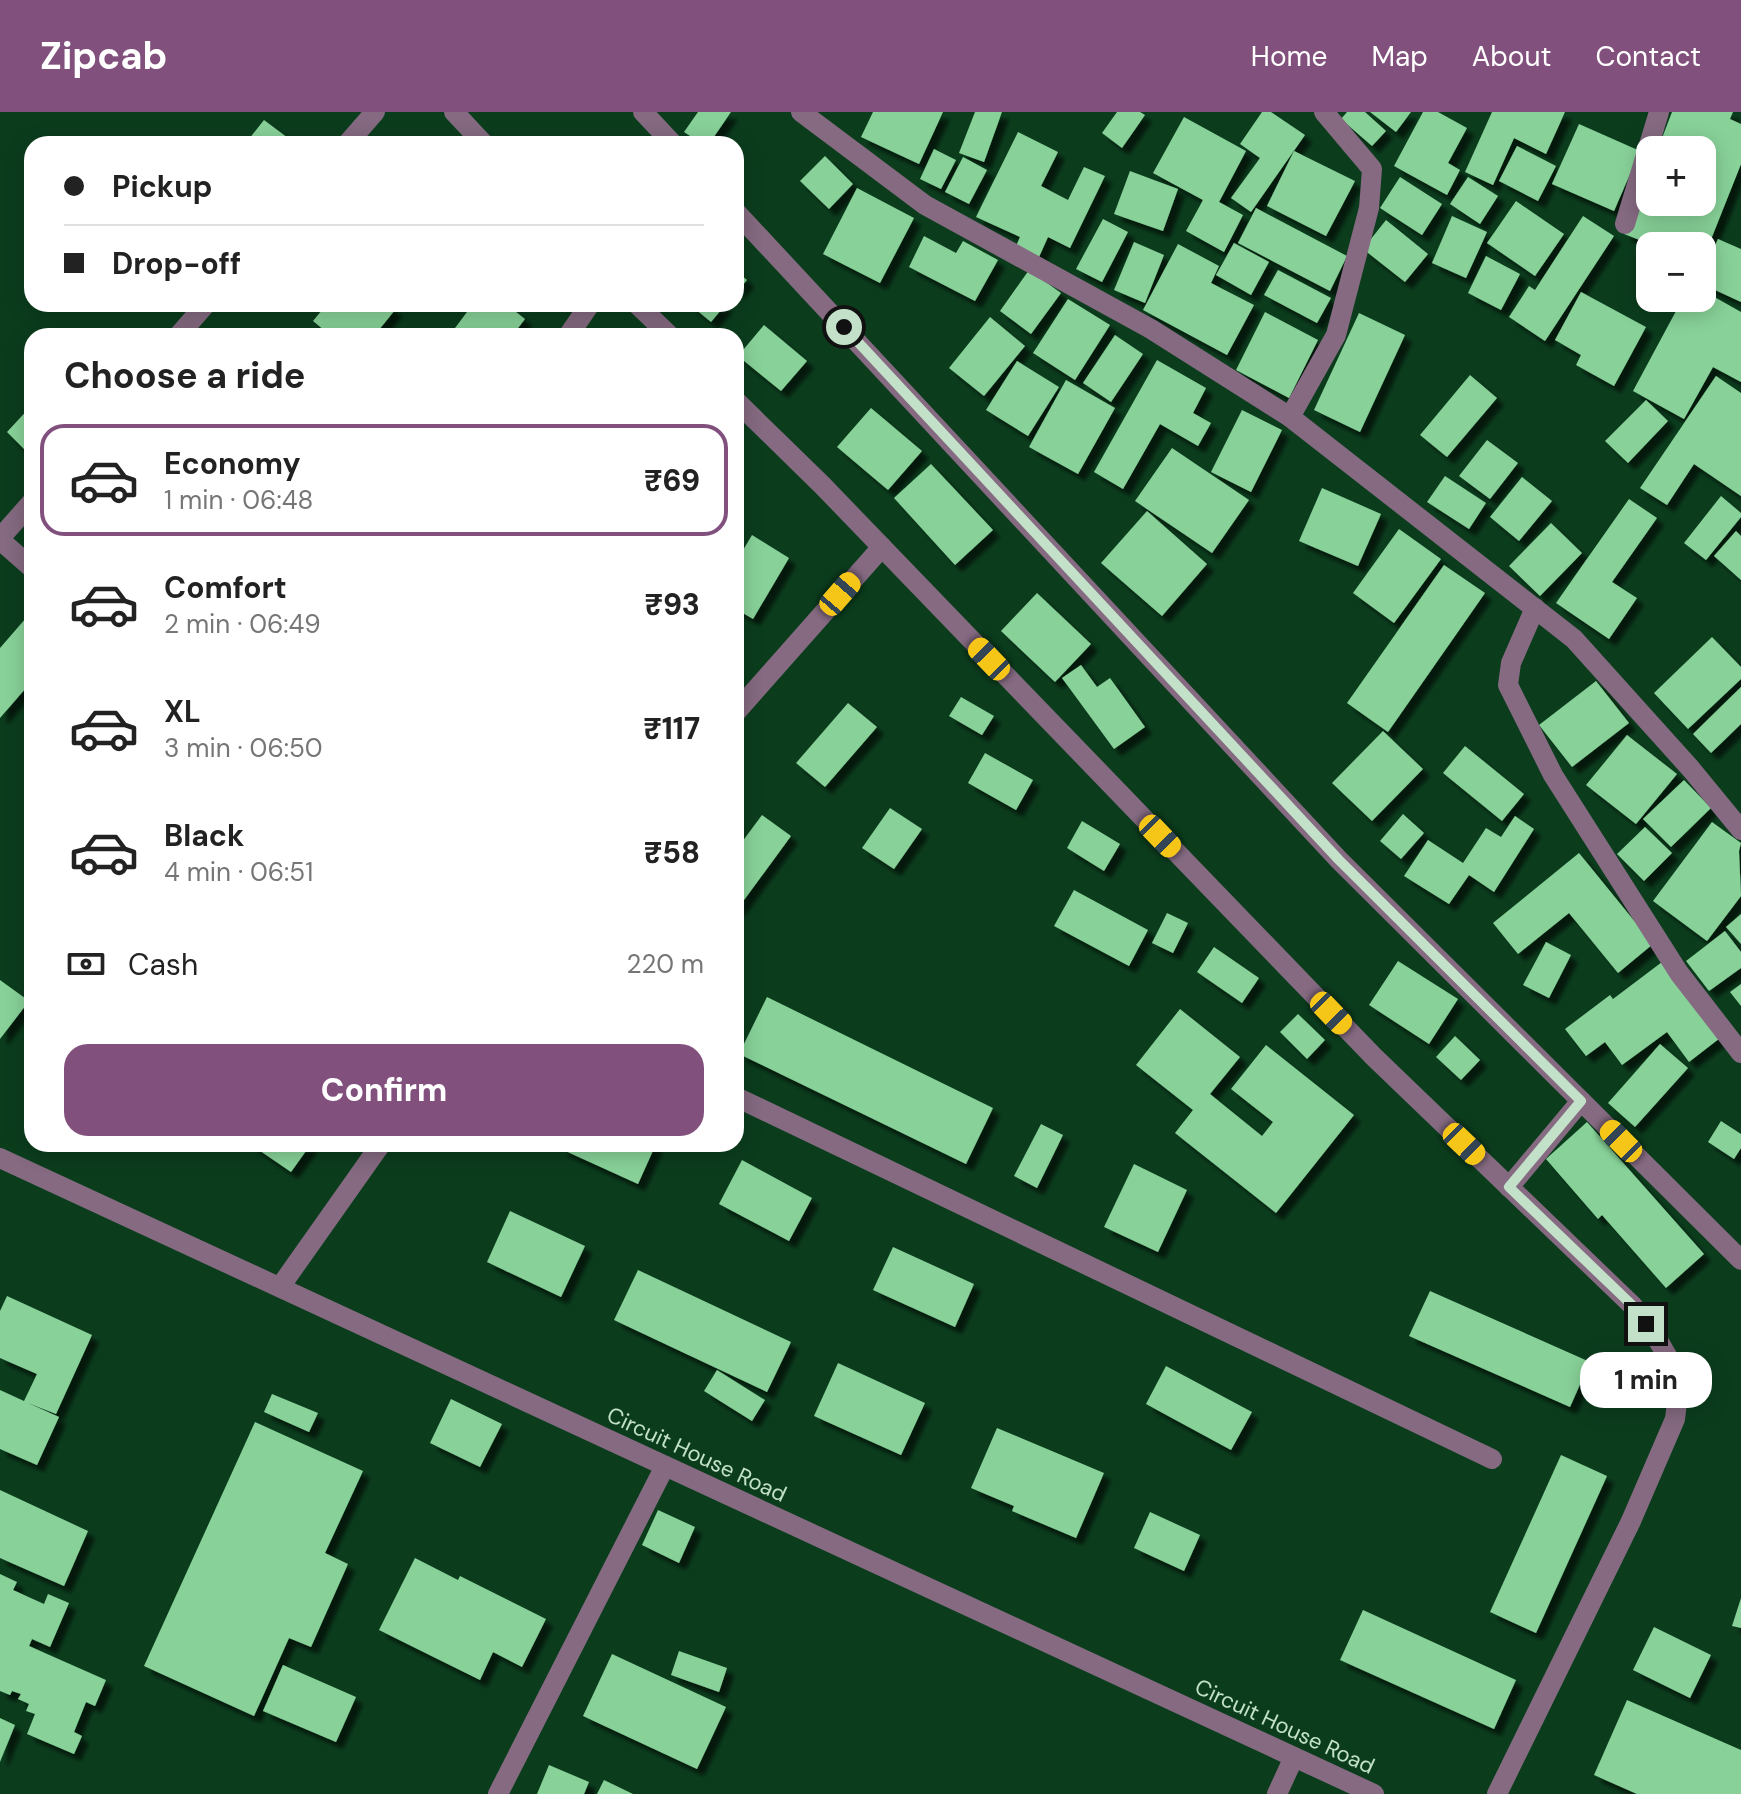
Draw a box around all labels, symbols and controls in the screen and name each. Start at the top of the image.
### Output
text: Zipcab [40,31,167,81]
text: Home [1251,38,1327,75]
text: Map [1371,38,1428,75]
text: About [1472,38,1551,75]
text: Contact [1595,38,1701,75]
map controls [1636,136,1716,312]
button: + [1636,136,1716,216]
text: Pickup [112,167,212,206]
button: − [1636,232,1716,312]
text: Drop-off [112,244,241,283]
route start [826,309,862,345]
text: Choose a ride [64,352,305,399]
icon: car [68,444,140,516]
text: Economy [164,444,301,483]
text: ₹69 [644,461,700,500]
text: 1 min · 06:48 [164,483,313,517]
icon: car [68,568,140,640]
text: Comfort [164,568,287,607]
car [815,568,865,620]
text: ₹93 [645,585,700,624]
text: 2 min · 06:49 [164,607,321,641]
car [964,633,1014,685]
icon: car [68,692,140,764]
text: XL [164,692,201,731]
text: ₹117 [643,709,700,748]
text: 3 min · 06:50 [164,731,323,765]
car [1135,810,1185,862]
icon: car [68,816,140,888]
text: Black [164,816,244,855]
text: ₹58 [644,833,700,872]
text: 4 min · 06:51 [164,855,313,889]
icon: cash [64,942,108,986]
text: Cash [128,945,198,984]
text: 220 m [626,947,704,981]
car [1306,987,1356,1039]
button: Confirm [64,1044,704,1136]
car [1596,1116,1646,1166]
car [1438,1119,1490,1169]
route end [1628,1306,1664,1342]
callout: 1 min [1580,1352,1712,1408]
text: 1 min [1614,1363,1678,1397]
street label: Circuit House Road [602,1400,791,1509]
street label: Circuit House Road [1190,1672,1379,1781]

